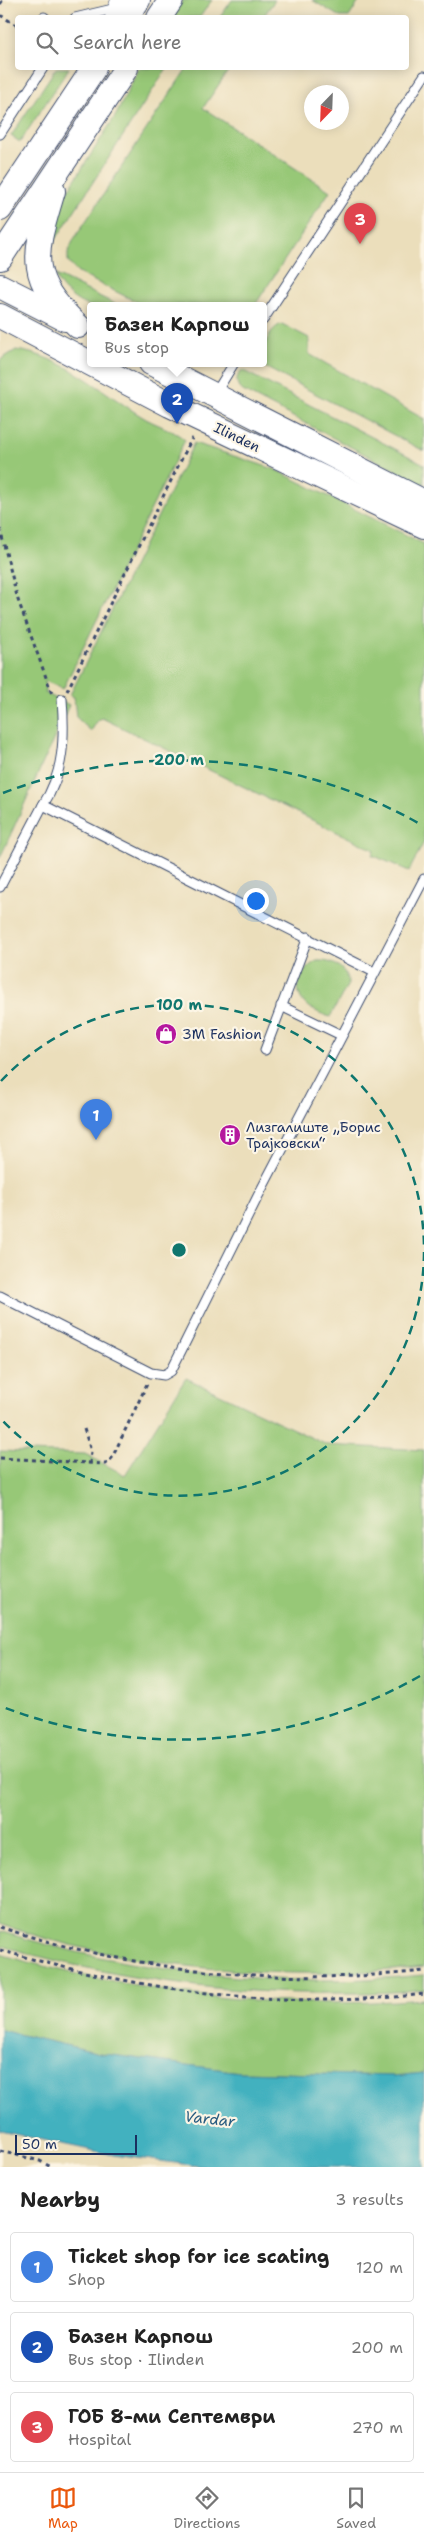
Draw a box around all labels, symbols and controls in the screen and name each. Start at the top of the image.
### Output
search box [15,15,409,70]
icon: search [33,29,61,57]
text: Search here [73,30,182,55]
north arrow [304,85,349,130]
pin: 3 [344,203,376,244]
popup [87,302,267,367]
text: Базен Карпош [104,312,250,337]
text: Bus stop [104,337,169,358]
pin: 2 [161,383,193,424]
street label: Ilinden [211,418,263,456]
text: 200 m [154,750,204,770]
your location [243,888,269,914]
text: 100 m [156,995,202,1015]
shop icon: 3M Fashion [154,1022,178,1046]
place label: 3M Fashion [182,1025,262,1043]
pin: 1 [80,1099,112,1140]
place label: Лизгалиште „Борис Трајковски“ [246,1118,381,1152]
building icon: Лизгалиште „Борис Трајковски“ [218,1123,242,1147]
centre of rings [170,1241,188,1259]
water label: Vardar [184,2106,237,2132]
scale bar [15,2132,138,2155]
text: 50 m [22,2135,57,2153]
text: Nearby [20,2186,100,2214]
text: 3 results [335,2189,404,2210]
text: Ticket shop for ice scating [68,2244,329,2269]
text: 1 [33,2257,41,2278]
text: 120 m [356,2257,403,2278]
text: Shop [68,2269,105,2290]
text: Базен Карпош [68,2324,213,2349]
text: 2 [31,2337,43,2358]
text: 200 m [351,2337,403,2358]
text: Bus stop · Ilinden [68,2349,204,2370]
text: ГОБ 8-ми Септември [68,2404,275,2429]
text: 3 [31,2417,43,2438]
text: 270 m [352,2417,403,2438]
text: Hospital [68,2429,131,2450]
tab: Map [48,2484,78,2532]
tab: Directions [174,2484,240,2532]
tab: Saved [336,2484,376,2532]

